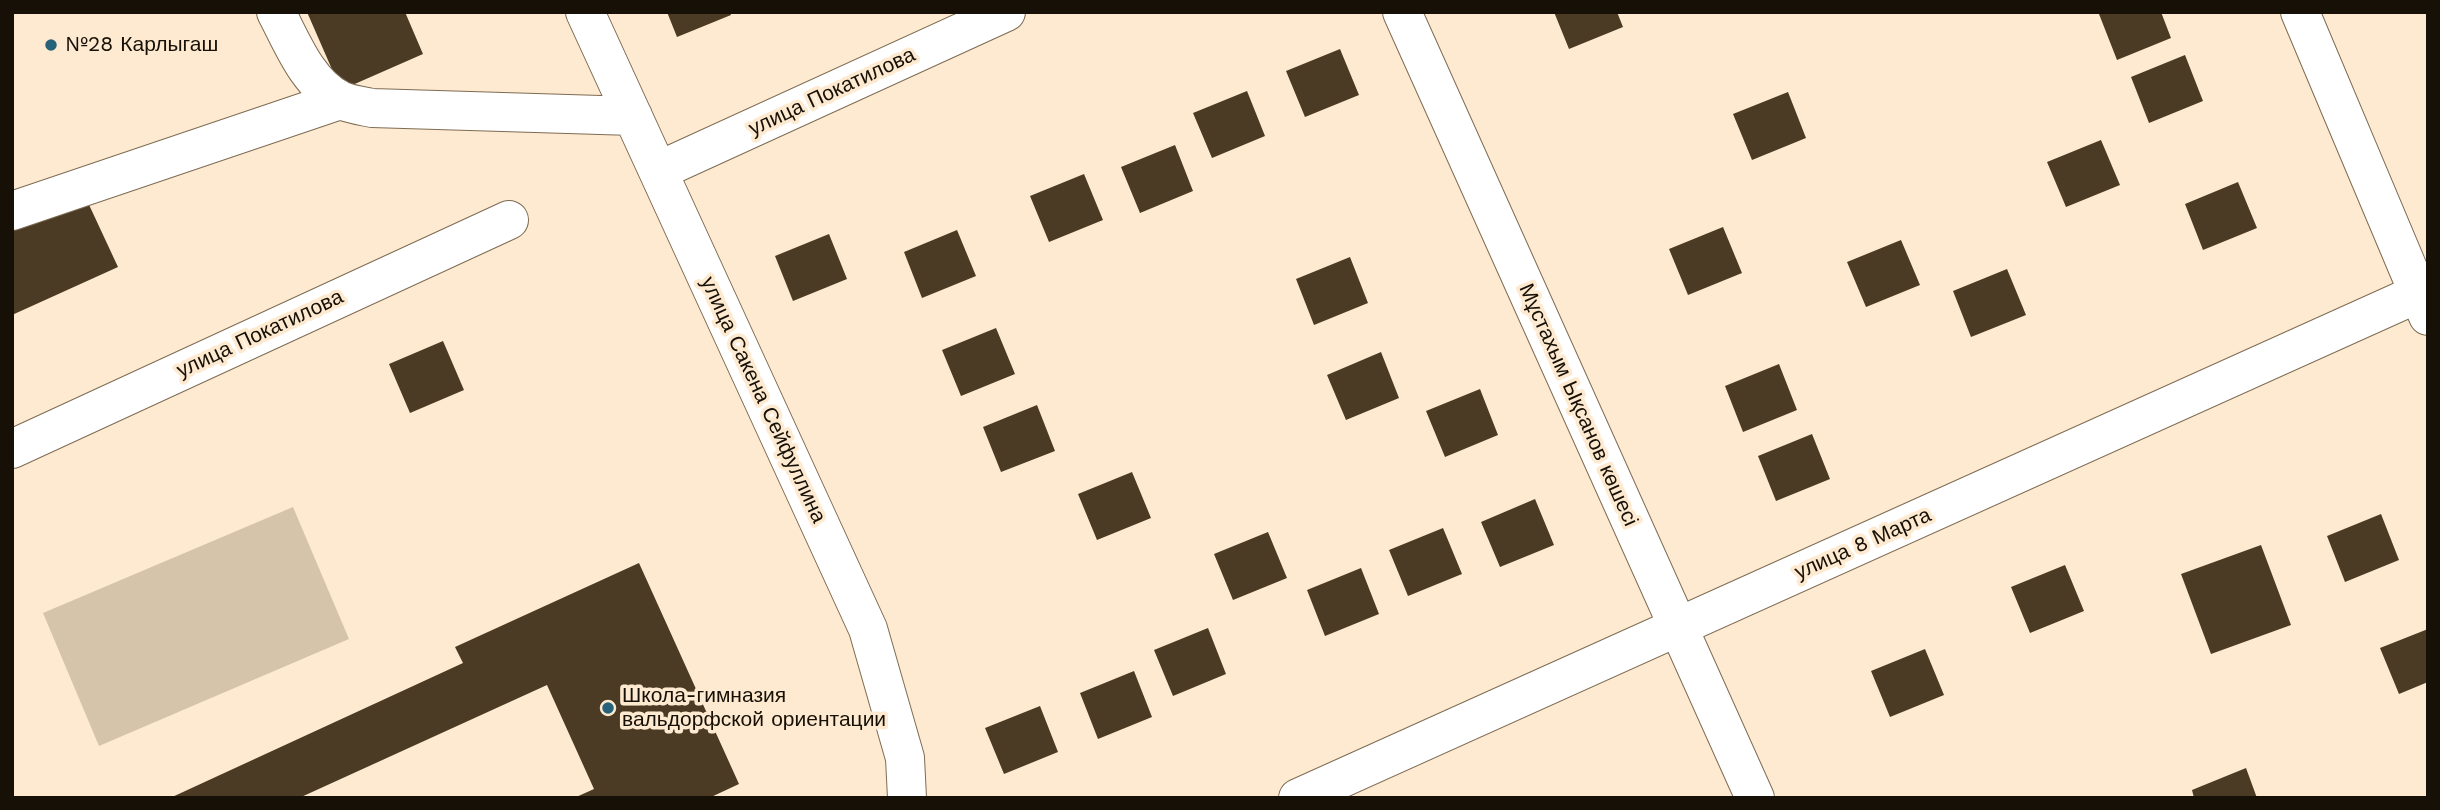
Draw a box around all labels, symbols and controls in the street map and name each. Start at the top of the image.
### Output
place label: №28 Карлыгаш [65,32,218,58]
marker: №28 Карлыгаш [43,37,59,53]
street label: улица Покатилова [745,42,919,142]
street label: улица Сакена Сейфуллина [695,273,831,527]
street label: Мұстахым Ықсанов көшесі [1513,280,1643,530]
street label: улица Покатилова [173,284,347,384]
street label: улица 8 Марта [1791,503,1935,585]
place label: Школа-гимназия вальдорфской ориентации [622,683,886,733]
marker: Школа-гимназия вальдорфской ориентации [600,700,616,716]

